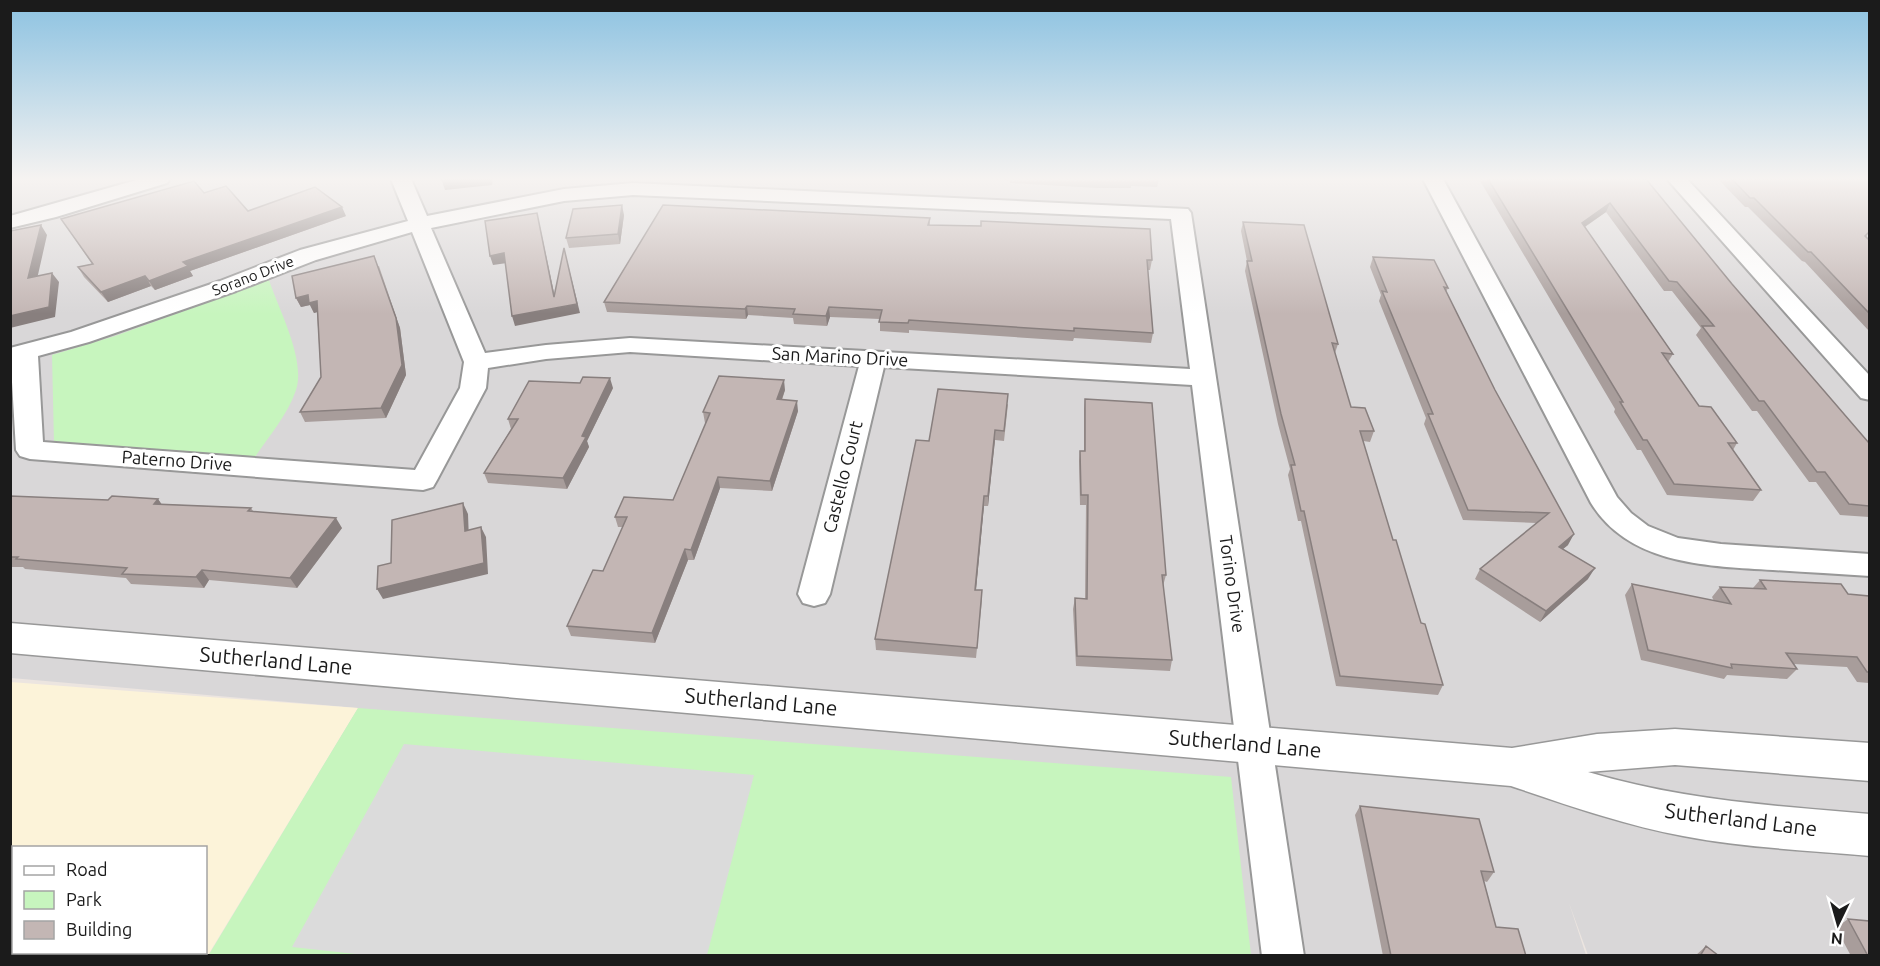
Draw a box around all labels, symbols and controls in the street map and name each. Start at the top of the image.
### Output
street label: Sorano Drive [210,252,296,299]
street label: San Marino Drive [771,342,909,370]
street label: Castello Court [818,419,866,535]
street label: Paterno Drive [121,446,233,474]
street label: Torino Drive [1216,534,1250,634]
street label: Sutherland Lane [199,641,353,679]
street label: Sutherland Lane [684,682,838,720]
street label: Sutherland Lane [1168,724,1322,762]
street label: Sutherland Lane [1664,798,1819,840]
legend [12,846,207,954]
text: Road [66,859,108,879]
text: Park [66,889,102,909]
north arrow [1808,894,1868,954]
text: Building [66,919,132,939]
text: N [1830,929,1843,948]

